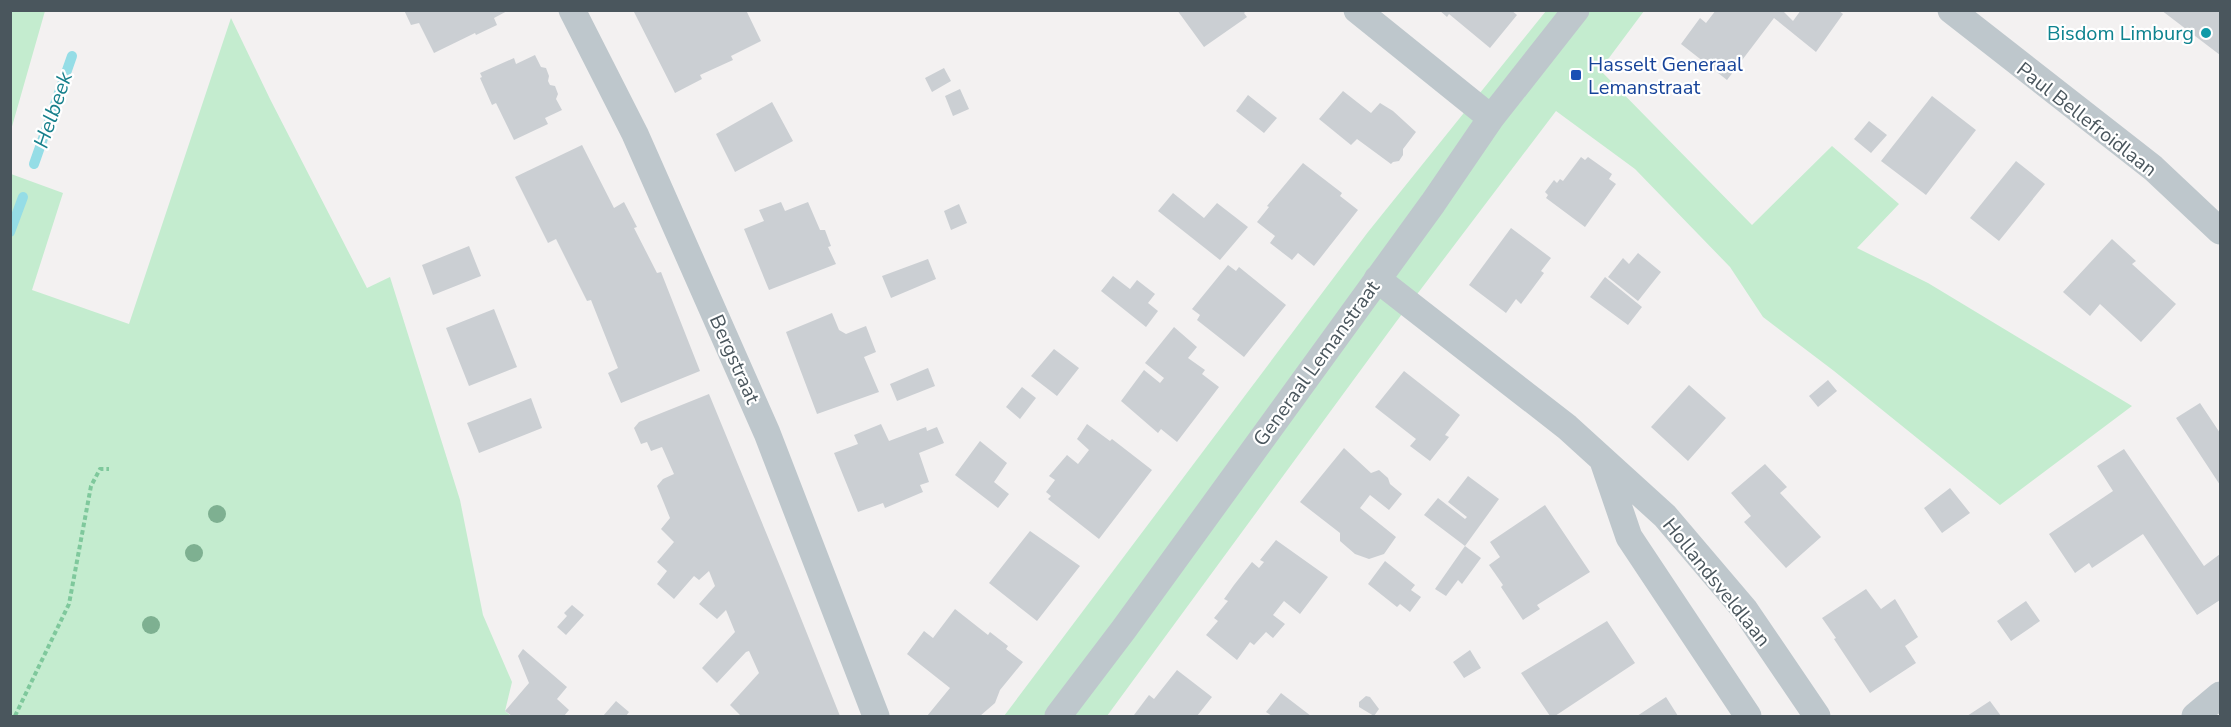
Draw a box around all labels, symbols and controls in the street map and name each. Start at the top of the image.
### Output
place label: Bisdom Limburg [2047,20,2194,47]
marker: Bisdom Limburg [2199,26,2213,40]
place label: Hasselt Generaal Lemanstraat [1588,51,1743,101]
street label: Paul Bellefroidlaan [2011,56,2162,183]
water label: Helbeek [27,68,79,152]
marker: Hasselt Generaal Lemanstraat [1569,68,1583,82]
street label: Generaal Lemanstraat [1247,274,1386,452]
street label: Bergstraat [703,310,767,409]
street label: Hollandsveldlaan [1656,512,1777,652]

